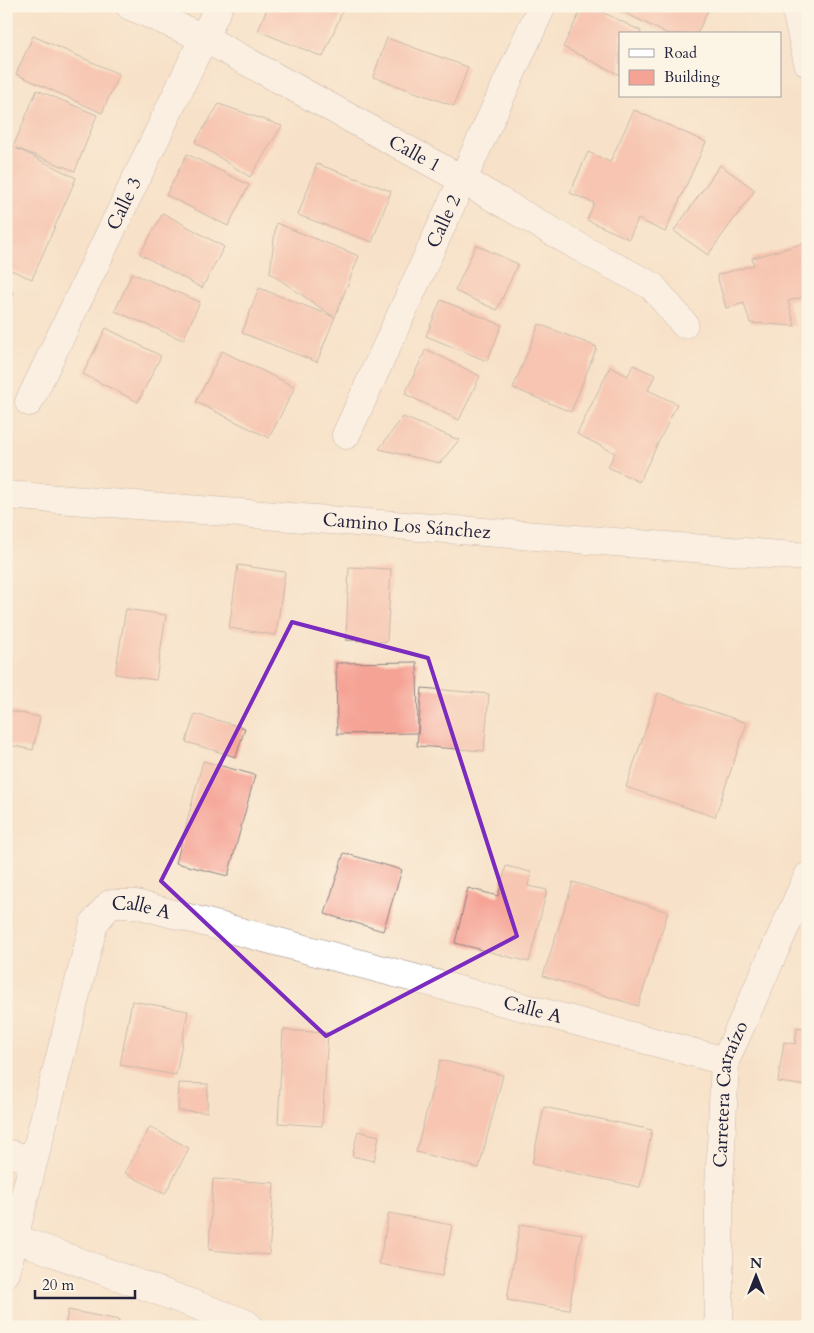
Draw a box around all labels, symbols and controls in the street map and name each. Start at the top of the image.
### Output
legend [619,32,782,98]
text: Road [664,43,697,63]
text: Building [664,67,720,87]
street label: Calle 1 [384,129,446,178]
street label: Calle 3 [100,173,148,234]
street label: Calle 2 [420,190,467,252]
street label: Camino Los Sánchez [322,507,492,545]
street label: Calle A [112,891,174,926]
street label: Calle A [501,990,565,1030]
street label: Carretera Carraízo [707,1017,754,1168]
north arrow [732,1250,782,1300]
text: N [750,1254,762,1273]
scale bar [35,1268,135,1300]
text: 20 m [42,1275,74,1295]

